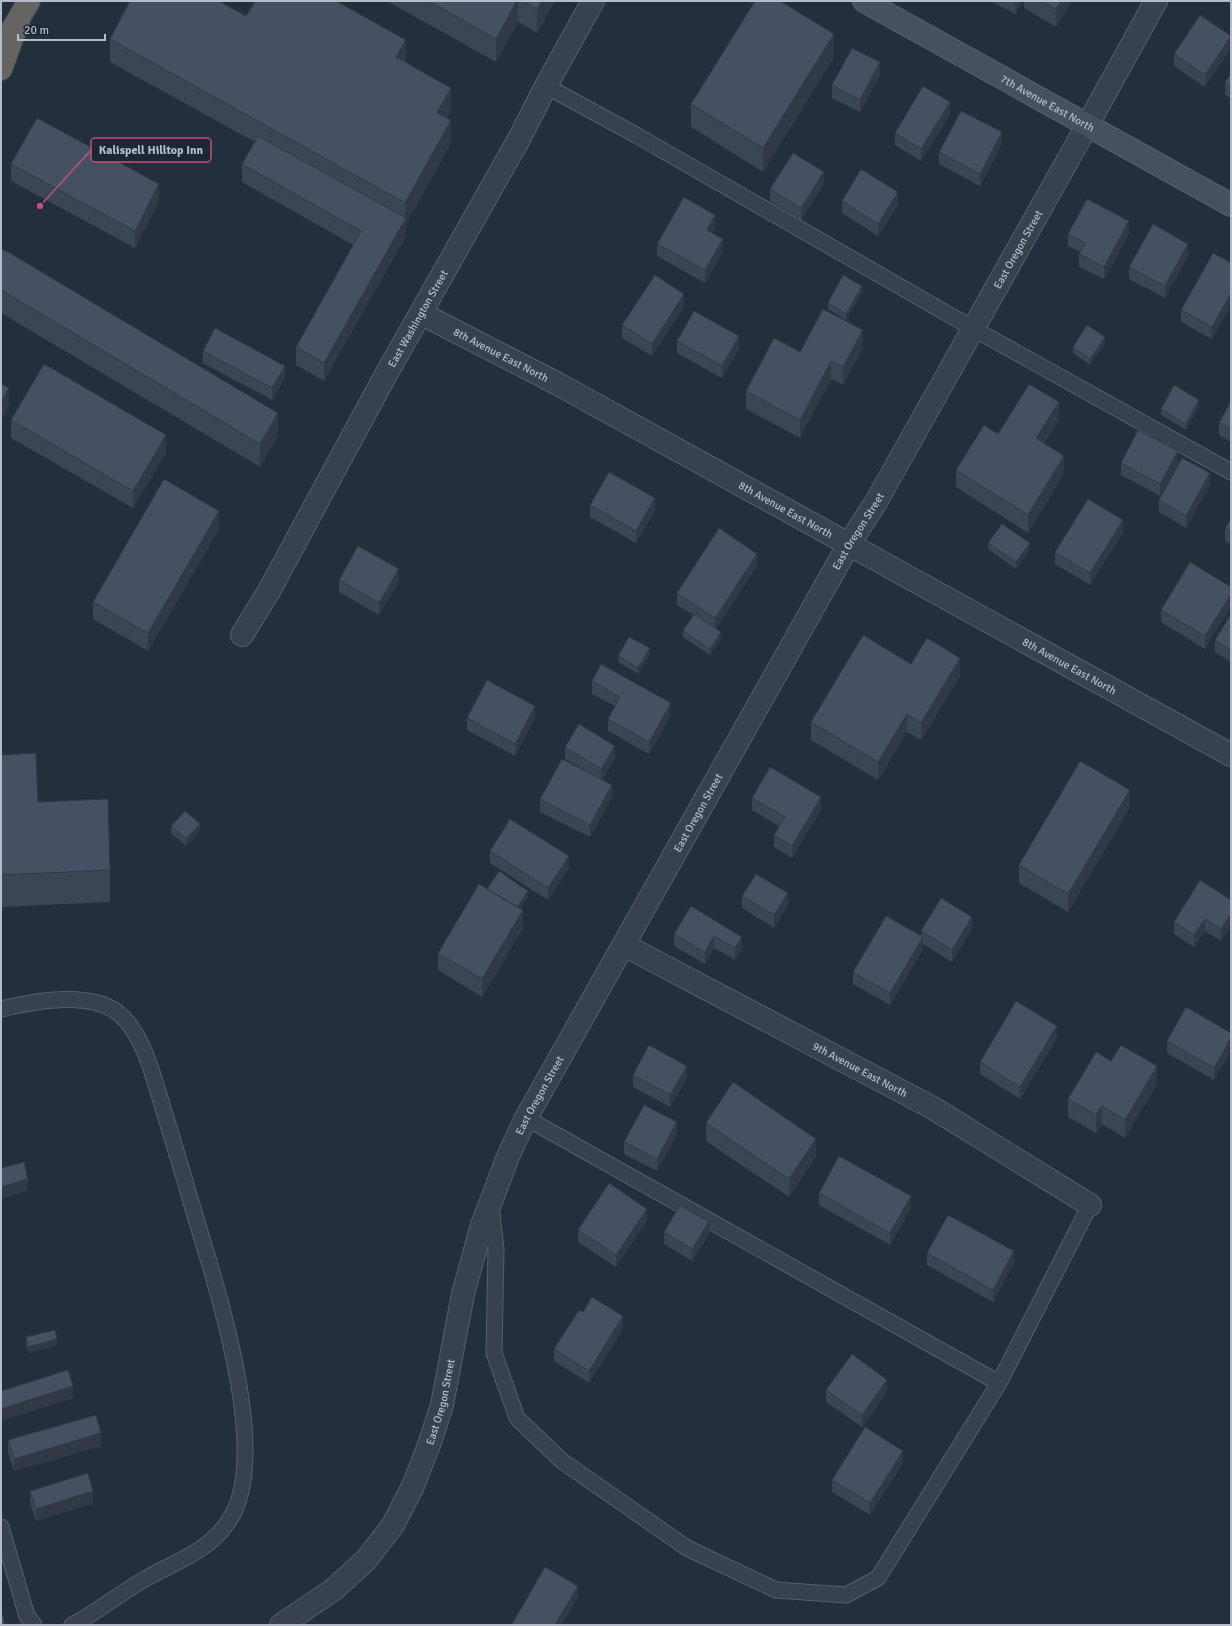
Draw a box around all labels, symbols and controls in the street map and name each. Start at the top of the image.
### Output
scale bar [18,16,105,42]
text: 20 m [24,23,49,38]
street label: 7th Avenue East North [998,72,1096,135]
callout: Kalispell Hilltop Inn [91,138,211,162]
text: Kalispell Hilltop Inn [99,143,204,158]
street label: East Oregon Street [991,208,1045,291]
street label: East Washington Street [385,268,451,370]
street label: 8th Avenue East North [451,325,551,385]
street label: 8th Avenue East North [736,479,835,541]
street label: East Oregon Street [830,490,887,572]
street label: 8th Avenue East North [1020,635,1118,698]
street label: East Oregon Street [671,771,726,855]
street label: 9th Avenue East North [810,1040,910,1100]
street label: East Oregon Street [513,1054,567,1137]
street label: East Oregon Street [423,1358,458,1447]

